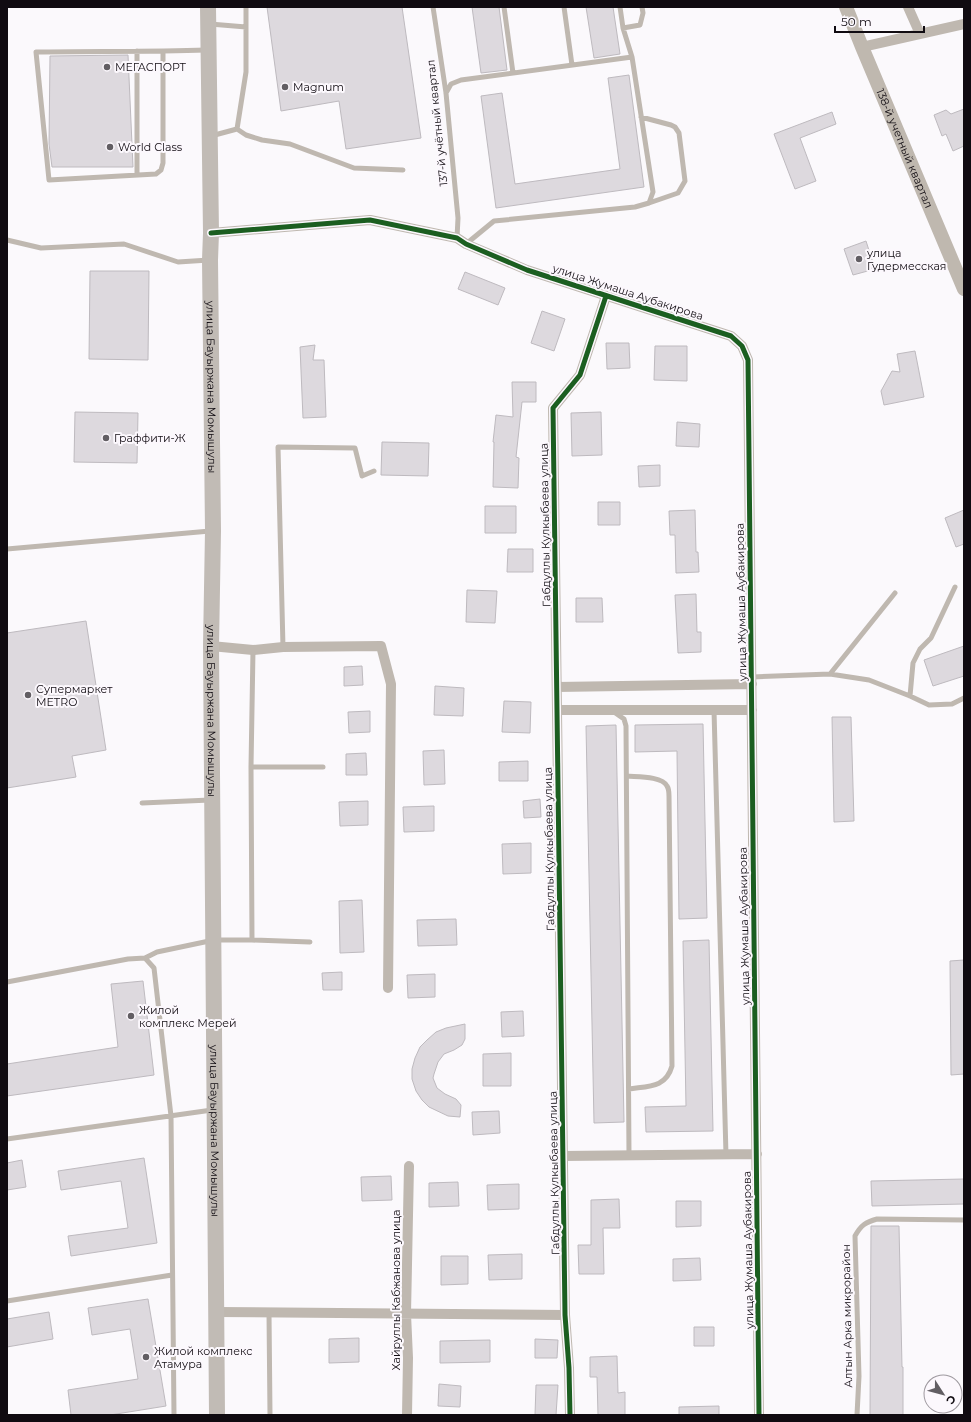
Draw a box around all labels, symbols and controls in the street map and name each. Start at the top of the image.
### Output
scale bar [835,8,924,34]
text: 50 m [841,14,872,29]
street label: 137-й учётный квартал [423,59,451,187]
place label: МЕГАСПОРТ [115,60,186,74]
marker: МЕГАСПОРТ [102,62,112,72]
place label: Magnum [293,80,344,94]
marker: Magnum [280,82,290,92]
street label: 138-й учетный квартал [873,86,936,210]
place label: World Class [118,140,183,154]
marker: World Class [105,142,115,152]
place label: улица Гудермесская [866,246,947,273]
marker: улица Гудермесская [854,254,864,264]
street label: улица Жумаша Аубакирова [550,261,705,323]
street label: улица Бауыржана Момышулы [203,300,219,473]
place label: Граффити-Ж [114,431,186,445]
marker: Граффити-Ж [101,433,111,443]
street label: Габдуллы Кулкыбаева улица [537,443,553,607]
street label: улица Жумаша Аубакирова [733,523,749,682]
street label: улица Бауыржана Момышулы [204,623,219,797]
place label: Супермаркет METRO [36,682,113,709]
marker: Супермаркет METRO [23,690,33,700]
street label: Габдуллы Кулкыбаева улица [541,767,557,931]
street label: улица Жумаша Аубакирова [736,847,752,1006]
place label: Жилой комплекс Мерей [139,1003,237,1030]
marker: Жилой комплекс Мерей [126,1011,136,1021]
street label: улица Бауыржана Момышулы [207,1044,222,1217]
street label: Габдуллы Кулкыбаева улица [546,1091,562,1255]
street label: улица Жумаша Аубакирова [740,1171,756,1330]
street label: Хайруллы Кабжанова улица [389,1210,403,1370]
street label: Алтын Арка микрорайон [839,1244,855,1388]
place label: Жилой комплекс Атамура [154,1344,252,1371]
marker: Жилой комплекс Атамура [141,1352,151,1362]
north arrow [923,1374,963,1414]
text: С [943,1393,959,1407]

